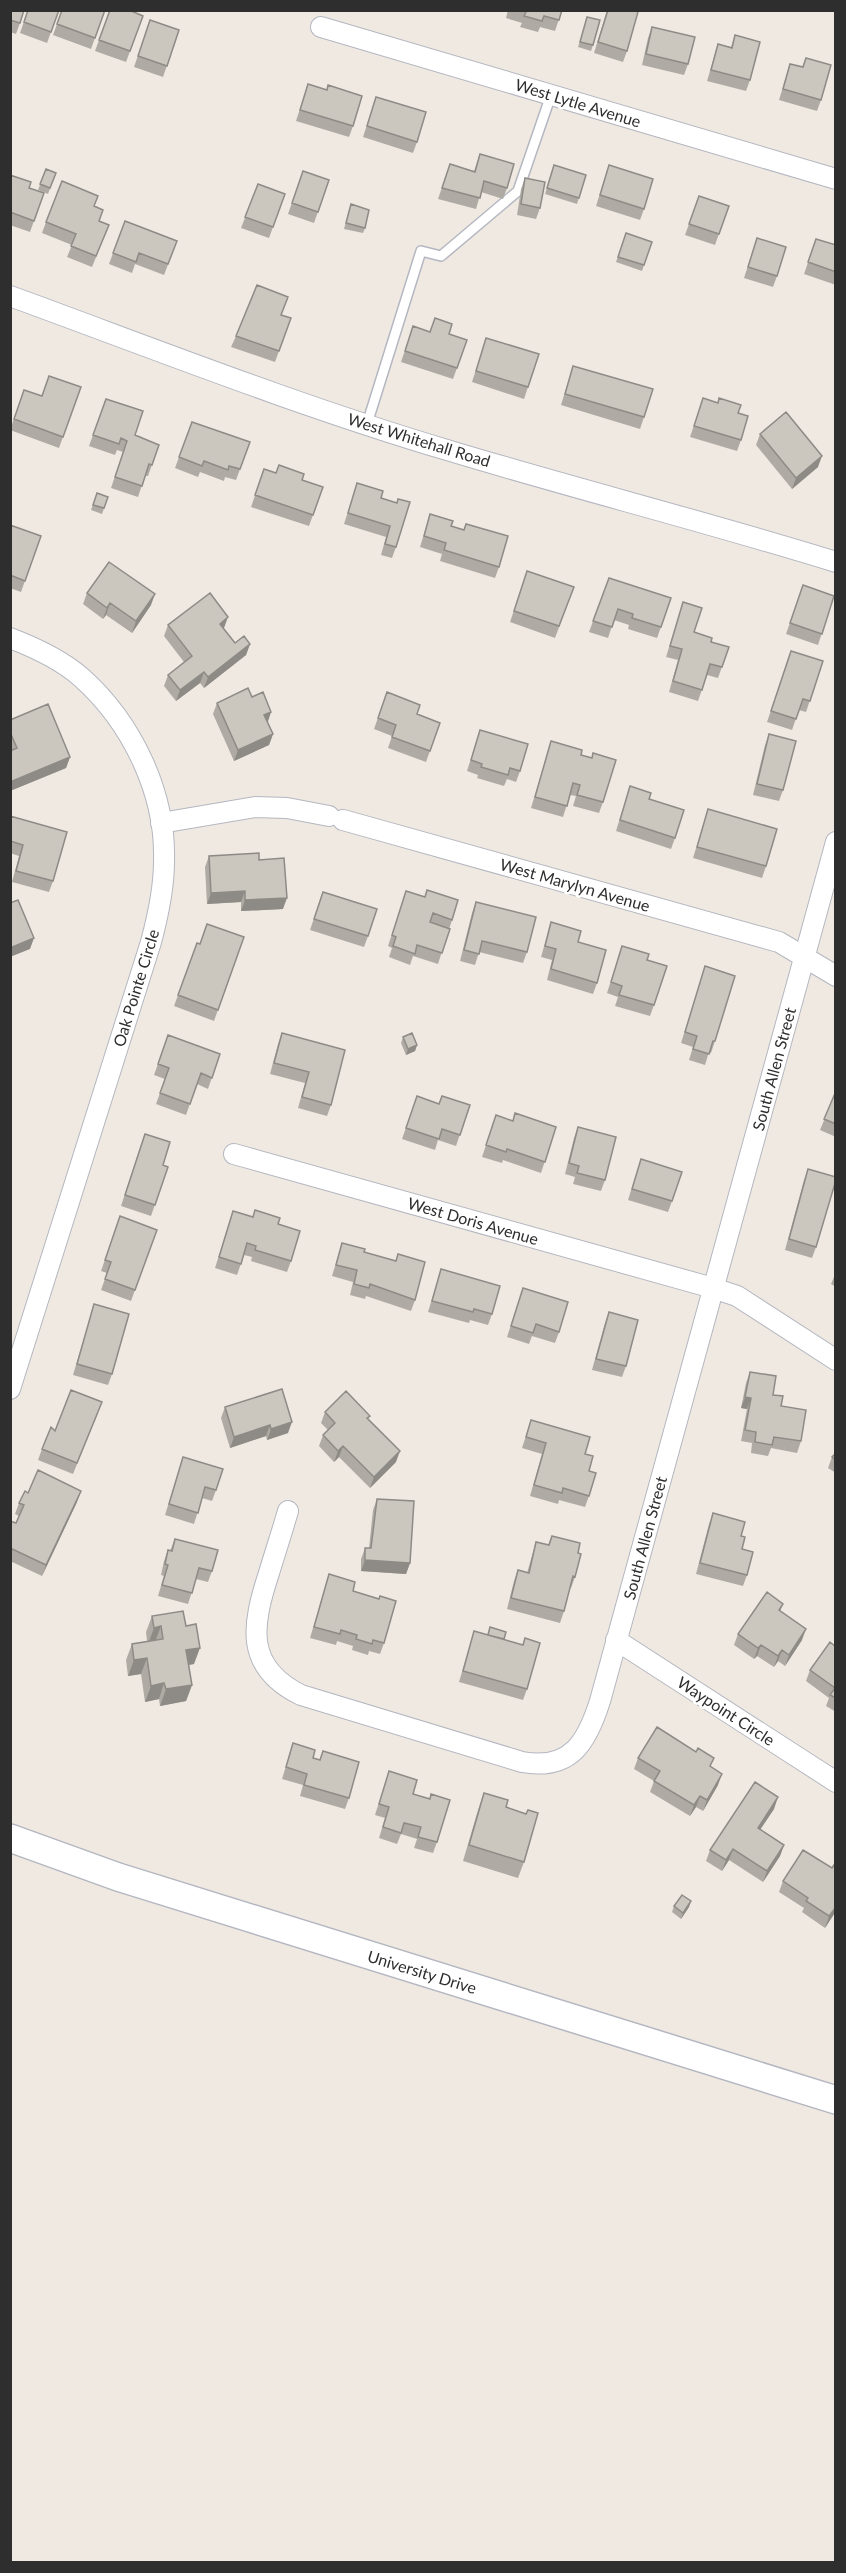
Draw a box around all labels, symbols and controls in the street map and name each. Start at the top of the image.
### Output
street label: West Lytle Avenue [513,74,643,131]
street label: West Whitehall Road [346,409,493,470]
street label: West Marylyn Avenue [498,854,652,915]
street label: Oak Pointe Circle [109,927,162,1049]
street label: South Allen Street [748,1005,799,1133]
street label: West Doris Avenue [406,1193,541,1248]
street label: South Allen Street [619,1474,670,1602]
street label: Waypoint Circle [674,1672,778,1749]
street label: University Drive [365,1946,479,1997]

